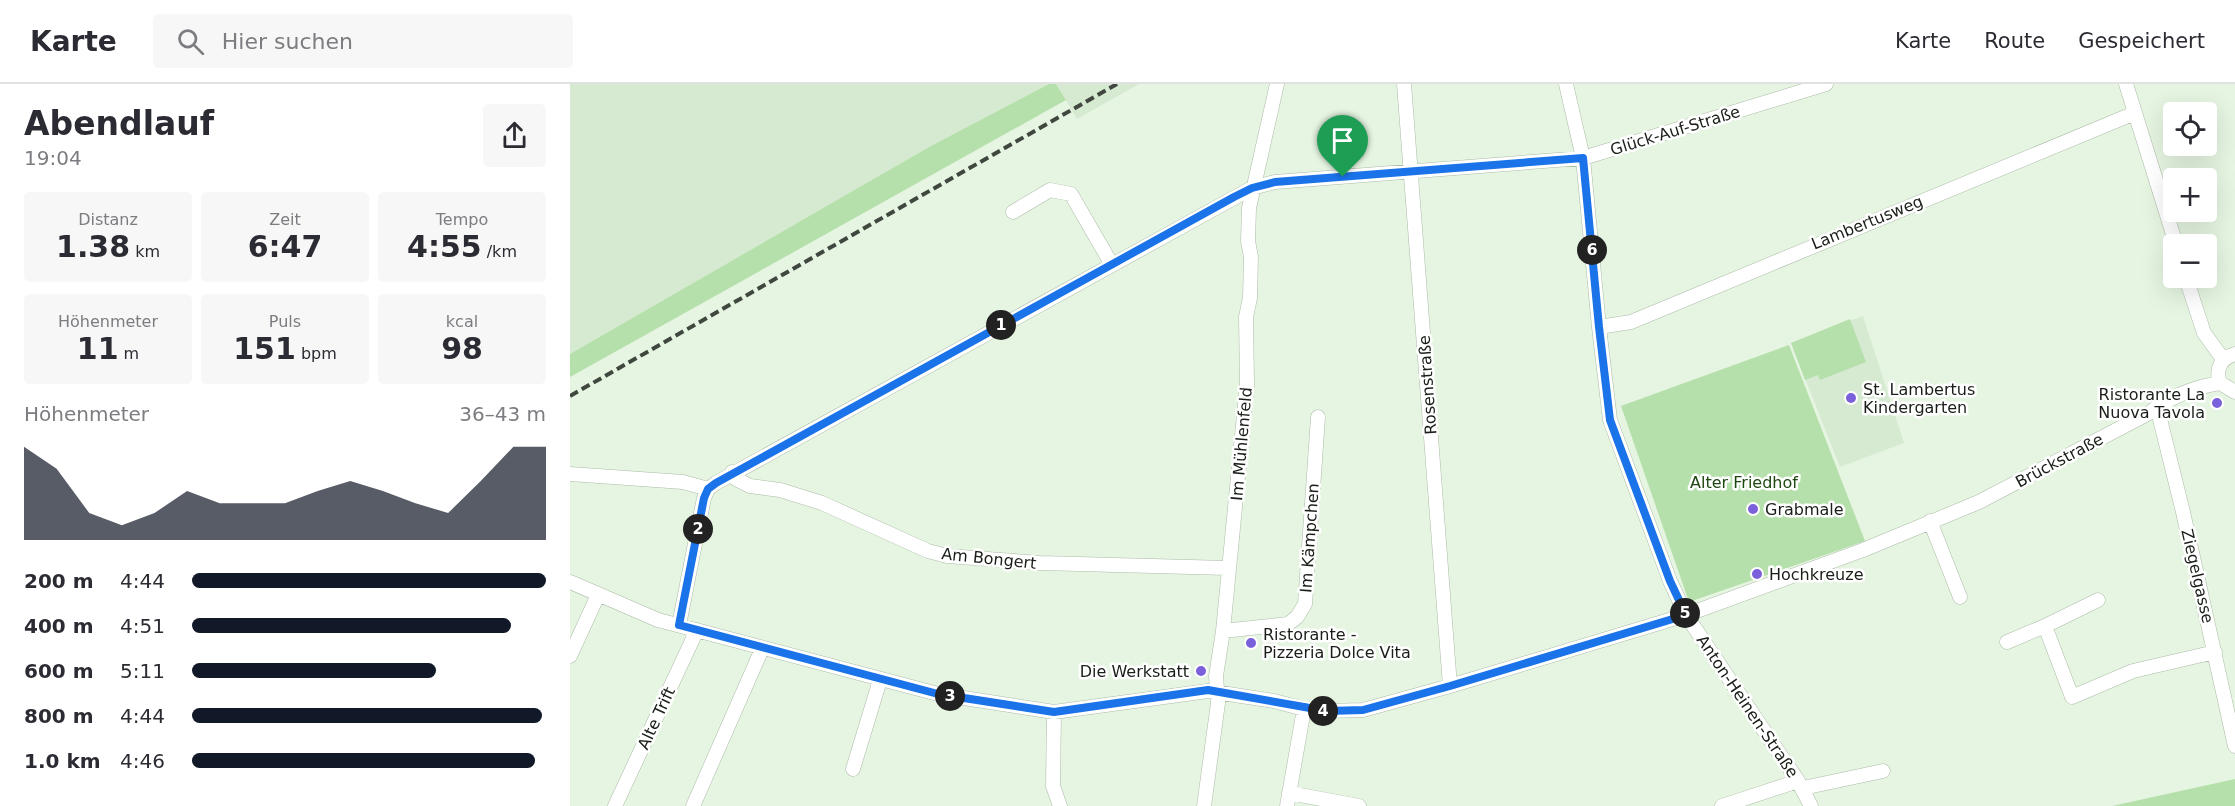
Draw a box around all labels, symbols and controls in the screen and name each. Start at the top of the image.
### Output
search box [153,14,573,68]
text: Karte [30,25,117,58]
icon: search [174,25,207,58]
text: Hier suchen [222,29,353,54]
text: Karte [1895,29,1951,53]
text: Route [1984,29,2045,53]
text: Gespeichert [2078,29,2205,53]
street label: Glück-Auf-Straße [1608,102,1742,159]
map controls [2163,102,2217,288]
button: locate [2163,102,2217,156]
text: Abendlauf [24,104,214,143]
button: share [483,104,546,167]
pin [1317,115,1368,177]
icon: arrive [1326,124,1359,157]
text: 19:04 [24,146,82,170]
button: + [2163,168,2217,222]
street label: Lambertusweg [1809,191,1926,254]
text: Distanz [78,210,138,229]
text: Zeit [269,210,301,229]
text: Tempo [436,210,488,229]
text: 1.38 [56,229,130,264]
text: 6:47 [248,229,322,264]
text: 4:55 [407,229,482,264]
button: − [2163,234,2217,288]
pin: 6 [1577,235,1607,265]
text: 6 [1586,240,1598,259]
text: km [130,242,160,261]
text: /km [482,242,517,261]
pin: 1 [986,310,1016,340]
text: Höhenmeter [58,312,158,331]
text: Puls [269,312,301,331]
text: kcal [446,312,478,331]
text: 1 [995,315,1007,334]
text: 11 [77,331,119,366]
text: 151 [233,331,296,366]
text: 98 [441,331,483,366]
street label: Rosenstraße [1415,335,1440,435]
text: m [119,344,139,363]
text: bpm [296,344,337,363]
place label: St. Lambertus Kindergarten [1863,380,1975,417]
place label: Ristorante La Nuova Tavola [2098,385,2205,422]
street label: Im Mühlenfeld [1227,386,1256,502]
marker: St. Lambertus Kindergarten [1844,391,1858,405]
marker: Ristorante La Nuova Tavola [2210,396,2224,410]
text: Höhenmeter [24,402,149,426]
text: 36–43 m [459,402,546,426]
street label: Brückstraße [2012,429,2106,492]
park label: Alter Friedhof [1690,473,1798,492]
street label: Im Kämpchen [1296,482,1323,594]
place label: Grabmale [1765,500,1844,519]
marker: Grabmale [1746,502,1760,516]
pin: 2 [683,514,713,544]
text: 2 [692,519,704,538]
street label: Ziegelgasse [2177,527,2218,625]
street label: Am Bongert [941,544,1037,573]
place label: Hochkreuze [1769,565,1863,584]
marker: Hochkreuze [1750,567,1764,581]
text: 200 m [24,569,94,593]
text: 4:44 [120,569,165,593]
pin: 5 [1670,598,1700,628]
text: 5 [1679,603,1691,622]
text: 400 m [24,614,94,638]
text: 4:51 [120,614,165,638]
place label: Ristorante - Pizzeria Dolce Vita [1263,625,1411,662]
street label: Anton-Heinen-Straße [1693,631,1802,781]
marker: Ristorante - Pizzeria Dolce Vita [1244,636,1258,650]
text: 600 m [24,659,94,683]
text: 5:11 [120,659,165,683]
place label: Die Werkstatt [1080,662,1189,681]
marker: Die Werkstatt [1194,664,1208,678]
pin: 3 [935,681,965,711]
street label: Alte Trift [634,684,679,752]
text: 3 [944,686,956,705]
pin: 4 [1308,696,1338,726]
text: 4 [1317,701,1329,720]
text: 800 m [24,704,94,728]
text: 4:44 [120,704,165,728]
text: 1.0 km [24,749,101,773]
text: 4:46 [120,749,165,773]

